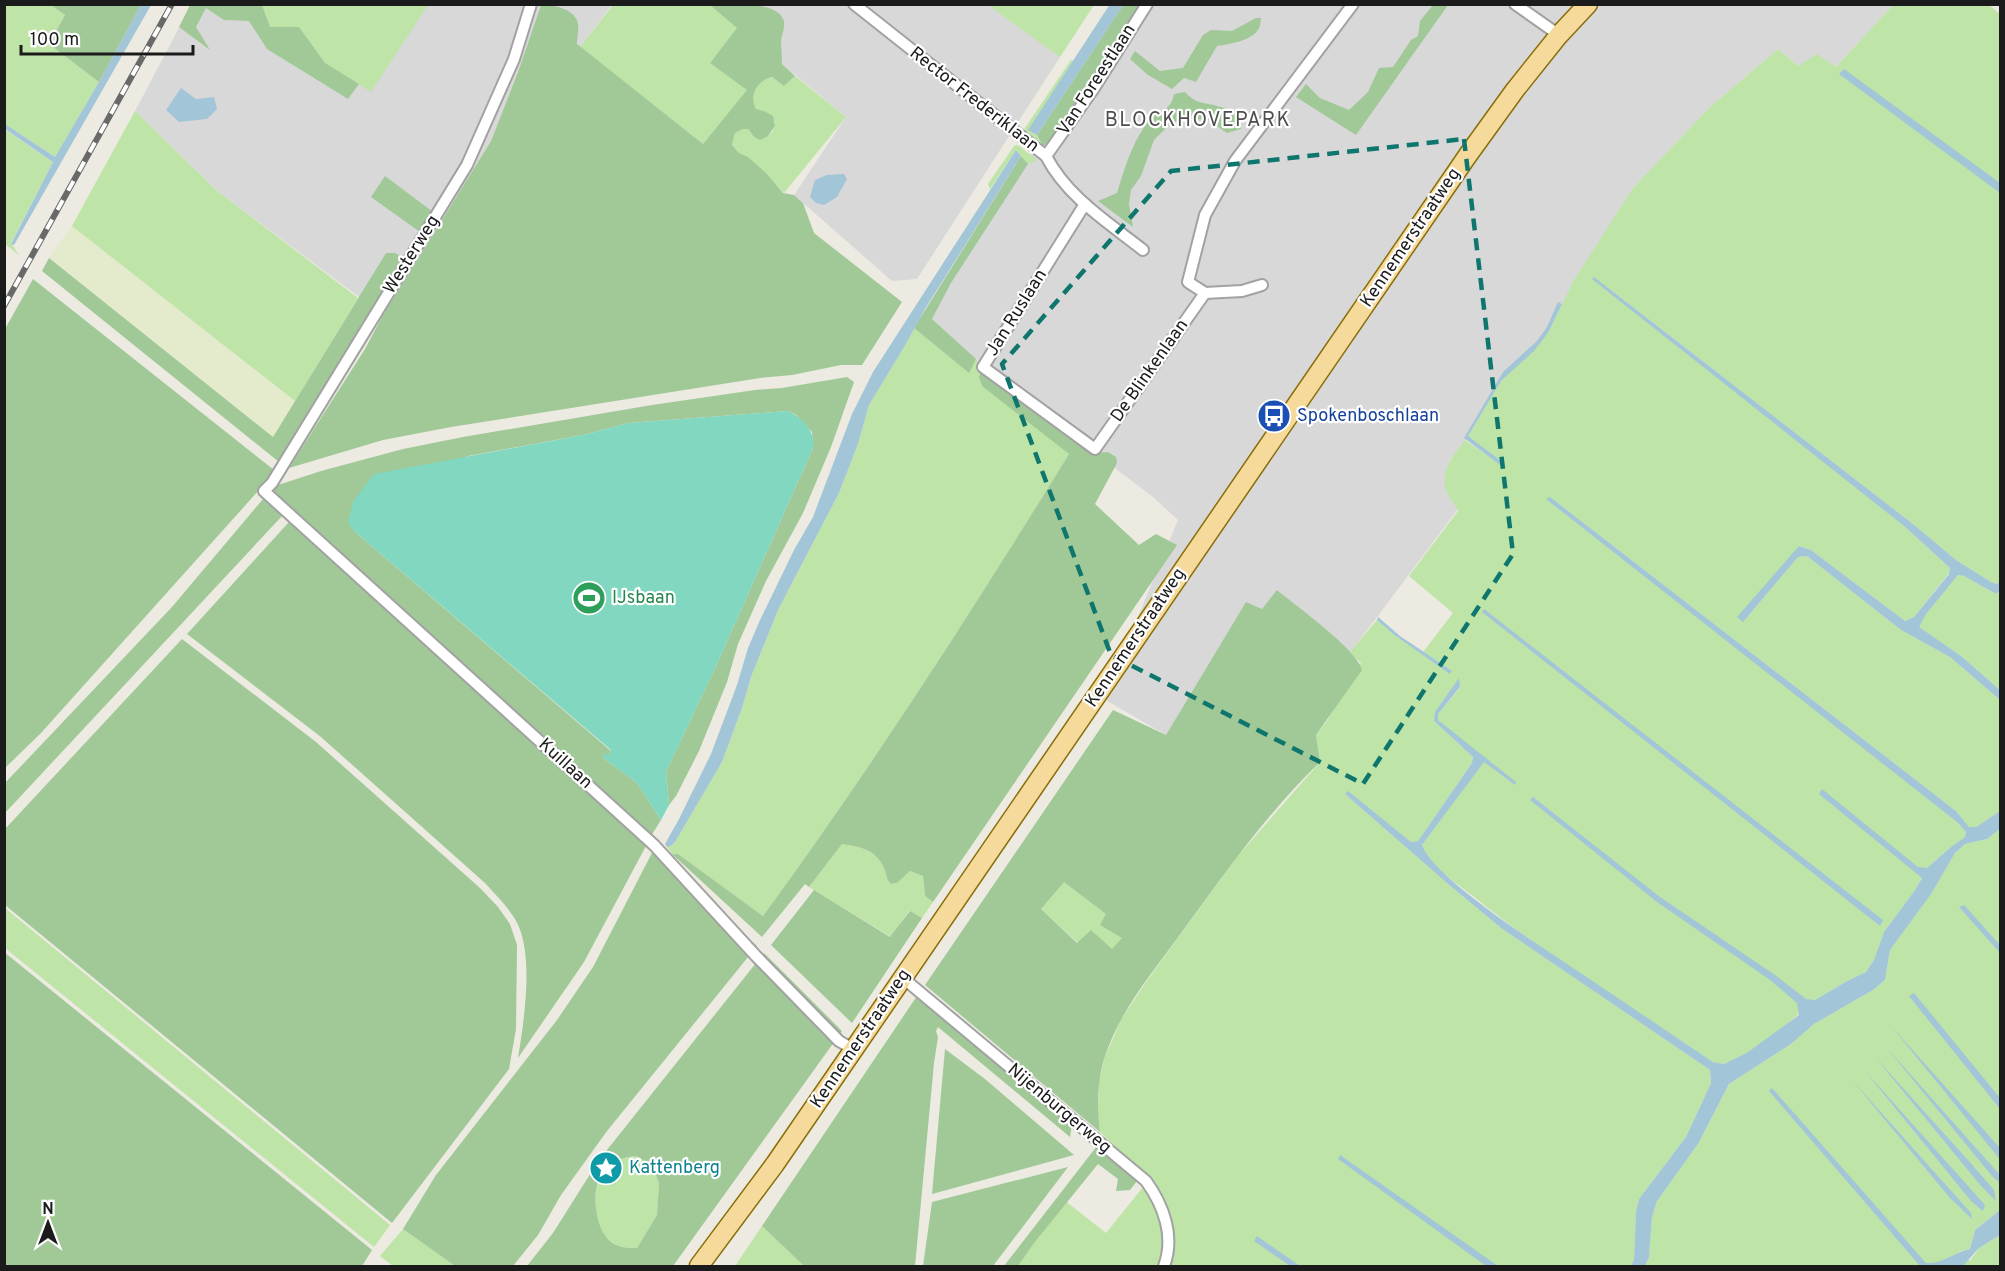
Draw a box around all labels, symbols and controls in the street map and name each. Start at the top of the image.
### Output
scale bar [21,18,194,56]
street label: Van Foreestlaan [1052,20,1142,140]
text: 100 m [30,29,79,52]
street label: Rector Frederiklaan [904,42,1044,158]
district label: BLOCKHOVEPARK [1105,108,1291,134]
street label: Kennemerstraatweg [1356,164,1466,312]
street label: Westerweg [379,211,445,299]
street label: Jan Ruslaan [981,265,1053,361]
street label: De Blinkenlaan [1106,315,1194,427]
bus stop icon: Spokenboschlaan [1256,398,1292,434]
place label: Spokenboschlaan [1297,405,1439,428]
street label: Kennemerstraatweg [1081,564,1191,712]
sports icon: IJsbaan [571,580,607,616]
place label: IJsbaan [612,587,675,610]
street label: Kuillaan [533,734,597,794]
street label: Kennemerstraatweg [806,965,916,1113]
street label: Nijenburgerweg [1002,1059,1116,1159]
place icon: Kattenberg [588,1150,624,1186]
place label: Kattenberg [629,1157,720,1180]
north arrow [18,1193,78,1253]
text: N [42,1200,54,1220]

